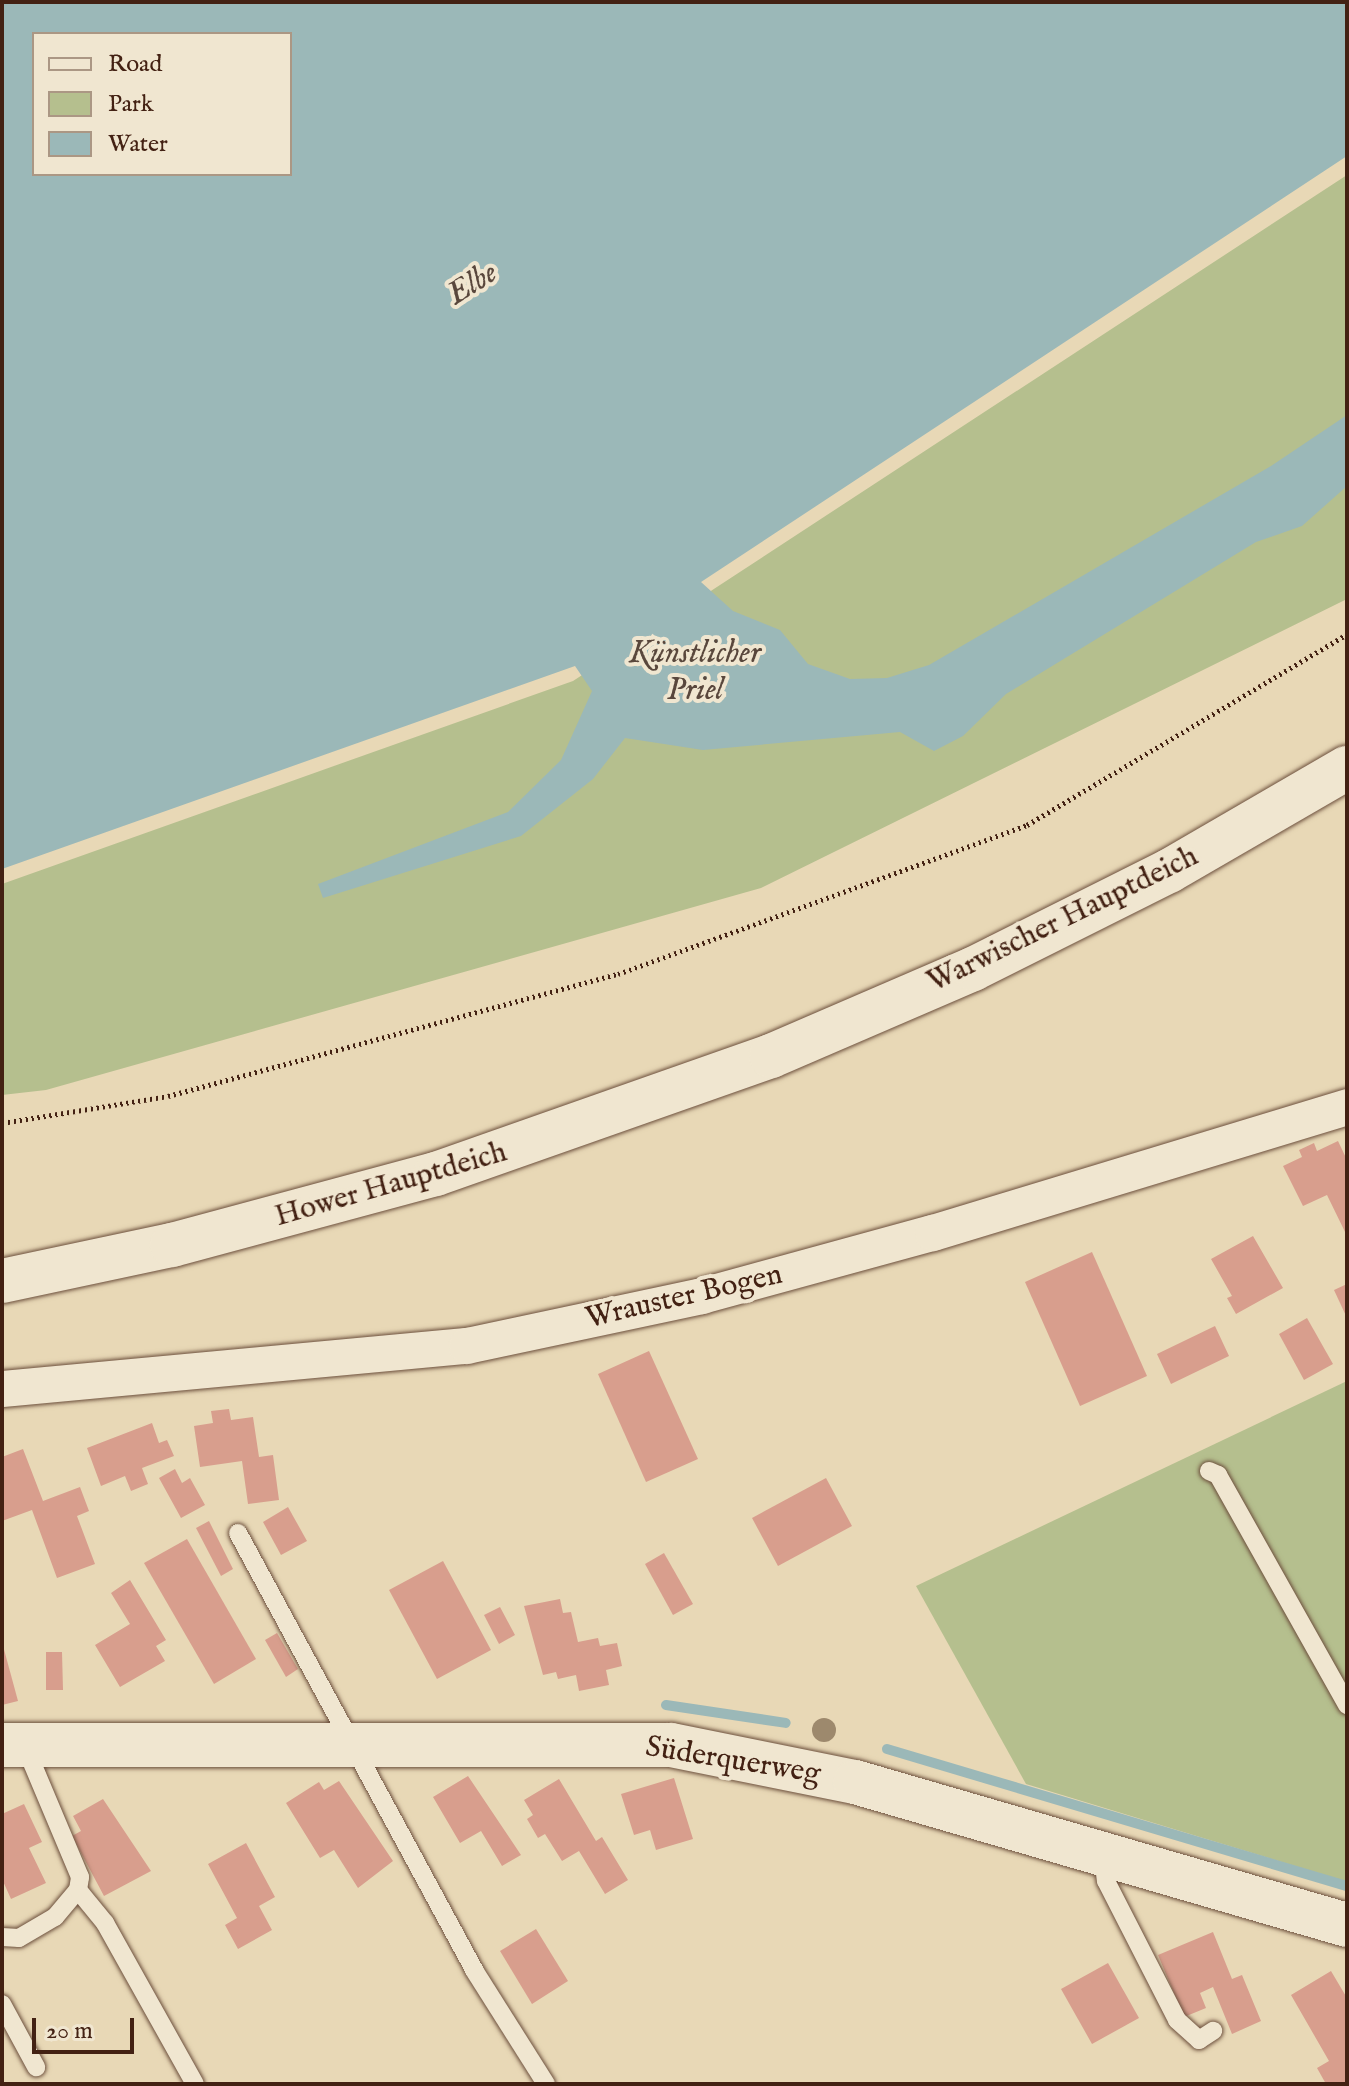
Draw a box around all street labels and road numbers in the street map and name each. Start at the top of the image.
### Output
street label: Warwischer Hauptdeich [922,839,1204,1001]
street label: Hower Hauptdeich [271,1135,511,1235]
street label: Wrauster Bogen [582,1257,786,1337]
street label: Süderquerweg [643,1729,823,1793]

